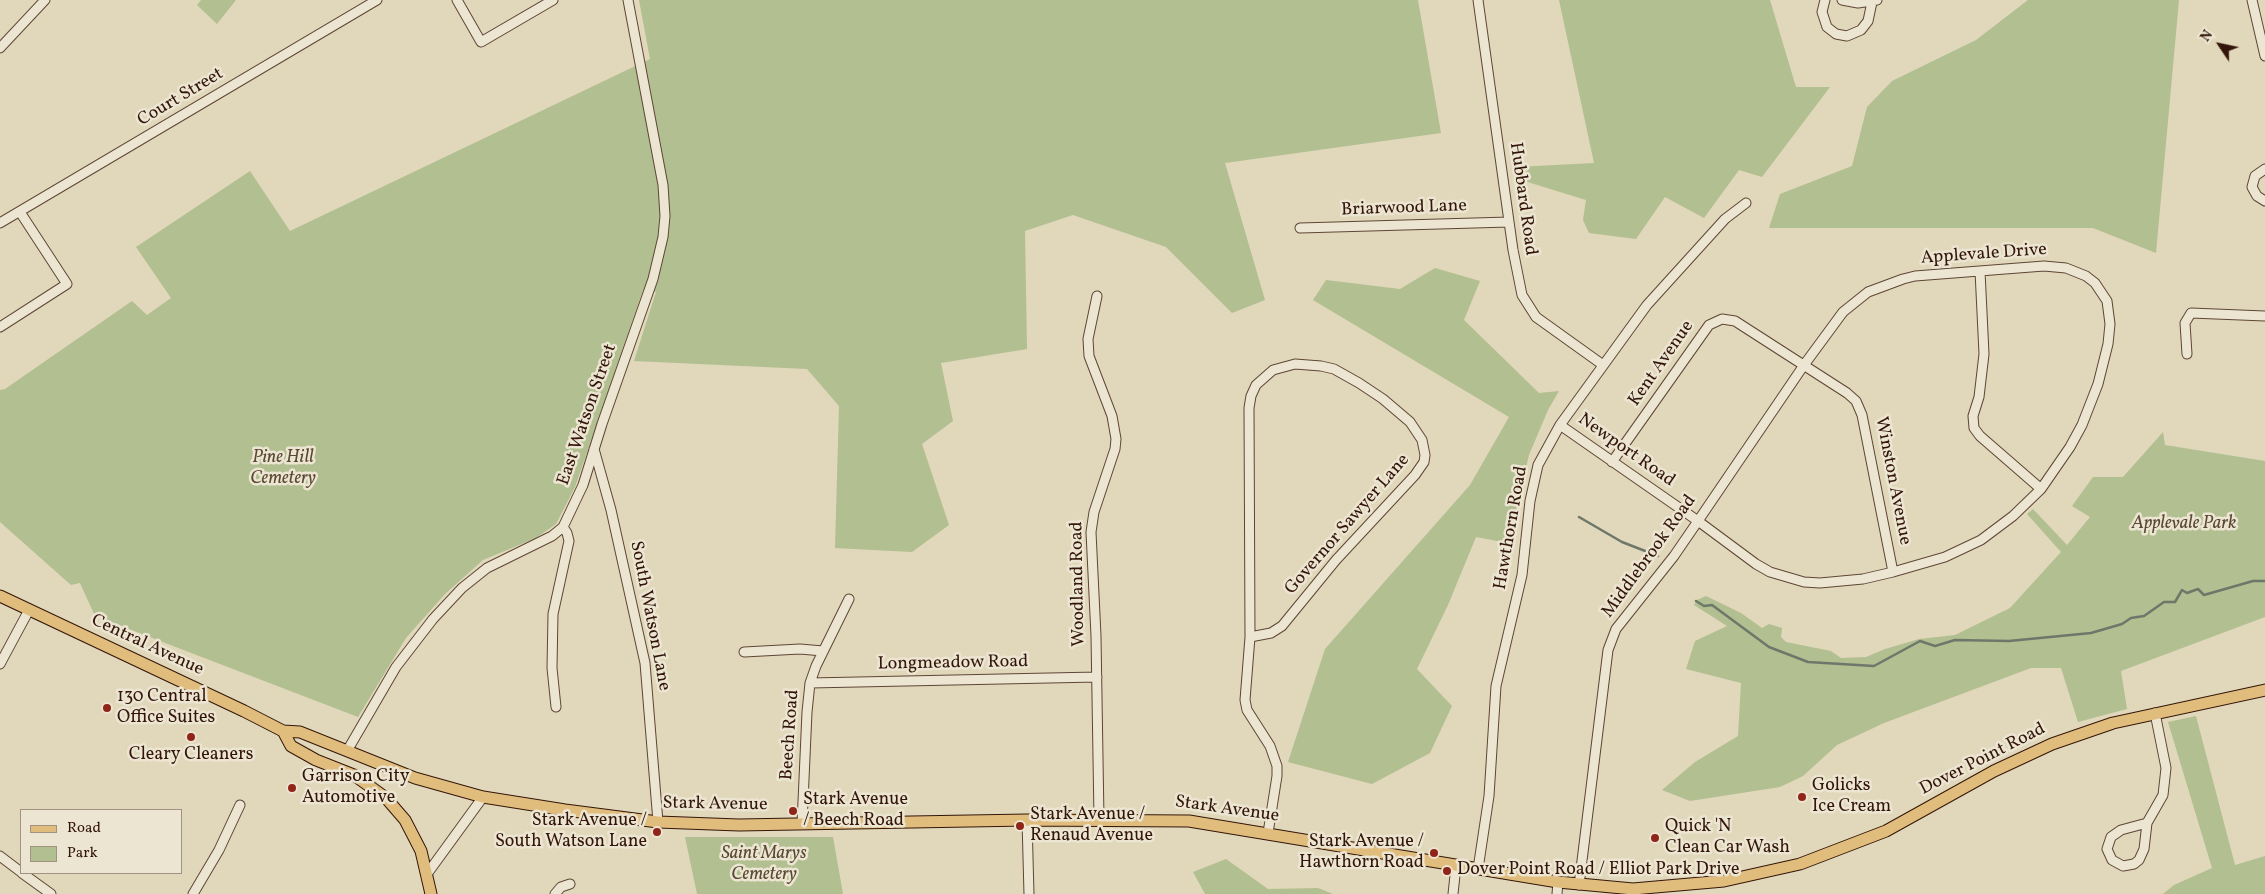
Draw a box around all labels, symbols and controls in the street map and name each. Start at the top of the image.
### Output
north arrow [2195,20,2245,70]
text: N [2196,27,2218,46]
street label: Court Street [134,64,228,132]
street label: Hubbard Road [1503,141,1541,257]
street label: Briarwood Lane [1341,196,1467,222]
street label: Applevale Drive [1920,240,2048,270]
street label: Kent Avenue [1625,317,1699,411]
street label: East Watson Street [554,342,622,488]
street label: Newport Road [1573,410,1679,492]
street label: Winston Avenue [1869,415,1915,547]
park label: Pine Hill Cemetery [250,448,316,490]
street label: Governor Sawyer Lane [1281,450,1415,600]
street label: Hawthorn Road [1491,465,1533,591]
street label: Middlebrook Road [1598,491,1702,623]
park label: Applevale Park [2132,514,2236,536]
street label: Woodland Road [1067,521,1091,647]
street label: South Watson Lane [624,539,674,693]
street label: Central Avenue [87,610,207,682]
street label: Longmeadow Road [877,652,1029,676]
place label: 130 Central Office Suites [117,687,215,730]
street label: Beech Road [777,689,805,781]
marker: 130 Central Office Suites [101,702,113,714]
street label: Dover Point Road [1917,719,2049,801]
marker: Cleary Cleaners [185,731,197,743]
place label: Cleary Cleaners [129,745,253,767]
place label: Garrison City Automotive [302,767,409,810]
place label: Golicks Ice Cream [1812,776,1891,819]
marker: Garrison City Automotive [286,782,298,794]
place label: Stark Avenue / Beech Road [803,790,908,832]
marker: Golicks Ice Cream [1796,791,1808,803]
street label: Stark Avenue [1173,792,1281,828]
street label: Stark Avenue [662,793,768,817]
marker: Stark Avenue / Beech Road [787,805,799,817]
place label: Stark Avenue / Renaud Avenue [1030,805,1153,848]
legend [20,809,182,874]
place label: Stark Avenue / South Watson Lane [495,811,647,854]
place label: Quick 'N Clean Car Wash [1665,817,1790,860]
text: Road [67,818,101,839]
marker: Stark Avenue / Renaud Avenue [1014,820,1026,832]
marker: Stark Avenue / South Watson Lane [651,826,663,838]
place label: Stark Avenue / Hawthorn Road [1299,832,1424,874]
marker: Quick 'N Clean Car Wash [1649,832,1661,844]
text: Park [67,843,98,864]
park label: Saint Marys Cemetery [721,844,807,886]
marker: Stark Avenue / Hawthorn Road [1428,847,1440,859]
place label: Dover Point Road / Elliot Park Drive [1457,860,1740,882]
marker: Dover Point Road / Elliot Park Drive [1441,865,1453,877]

